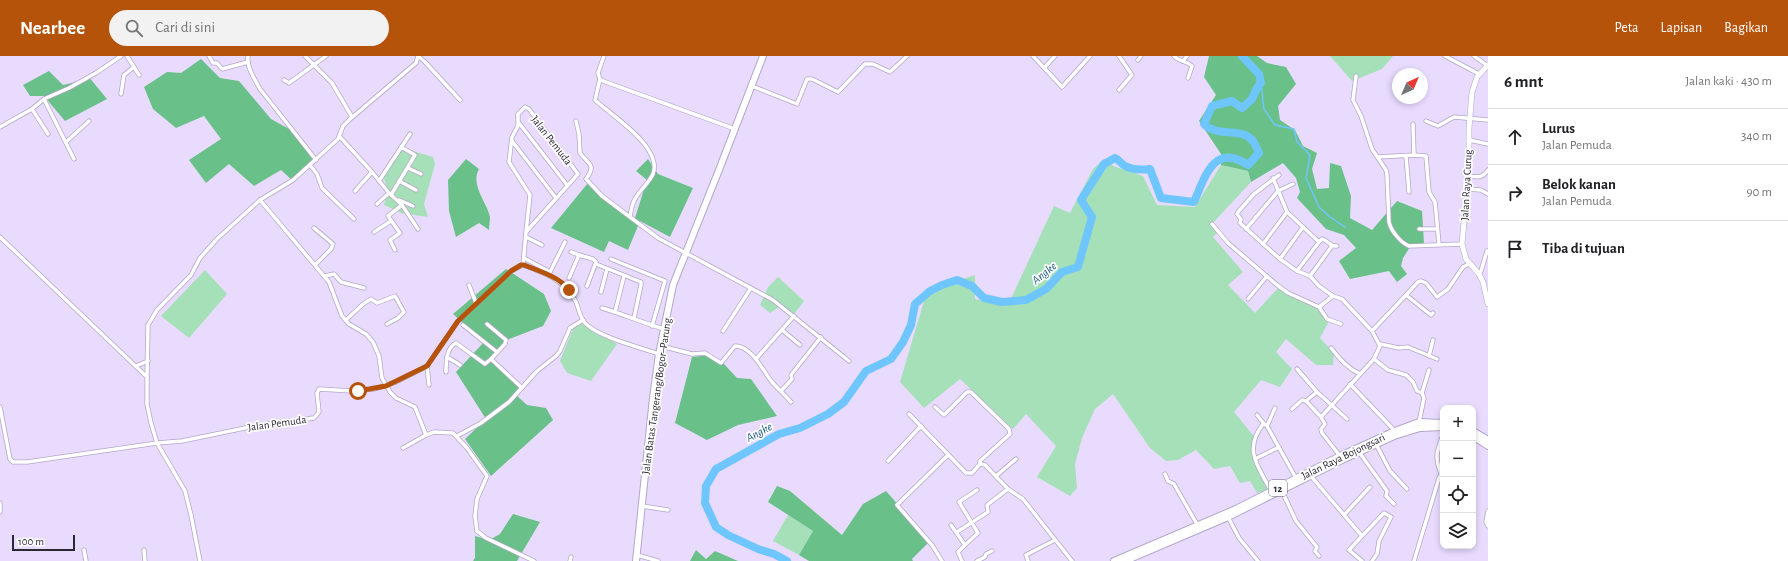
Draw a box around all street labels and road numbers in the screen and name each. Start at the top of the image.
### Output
street label: Jalan Pemuda [529,114,574,167]
street label: Jalan Raya Curug [1459,149,1474,221]
street label: Jalan Batas Tangerang/Bogor–Parung [640,317,673,475]
street label: Jalan Pemuda [247,414,307,433]
street label: Jalan Raya Bojongsari [1300,431,1387,481]
road number: 12 [1269,480,1287,496]

